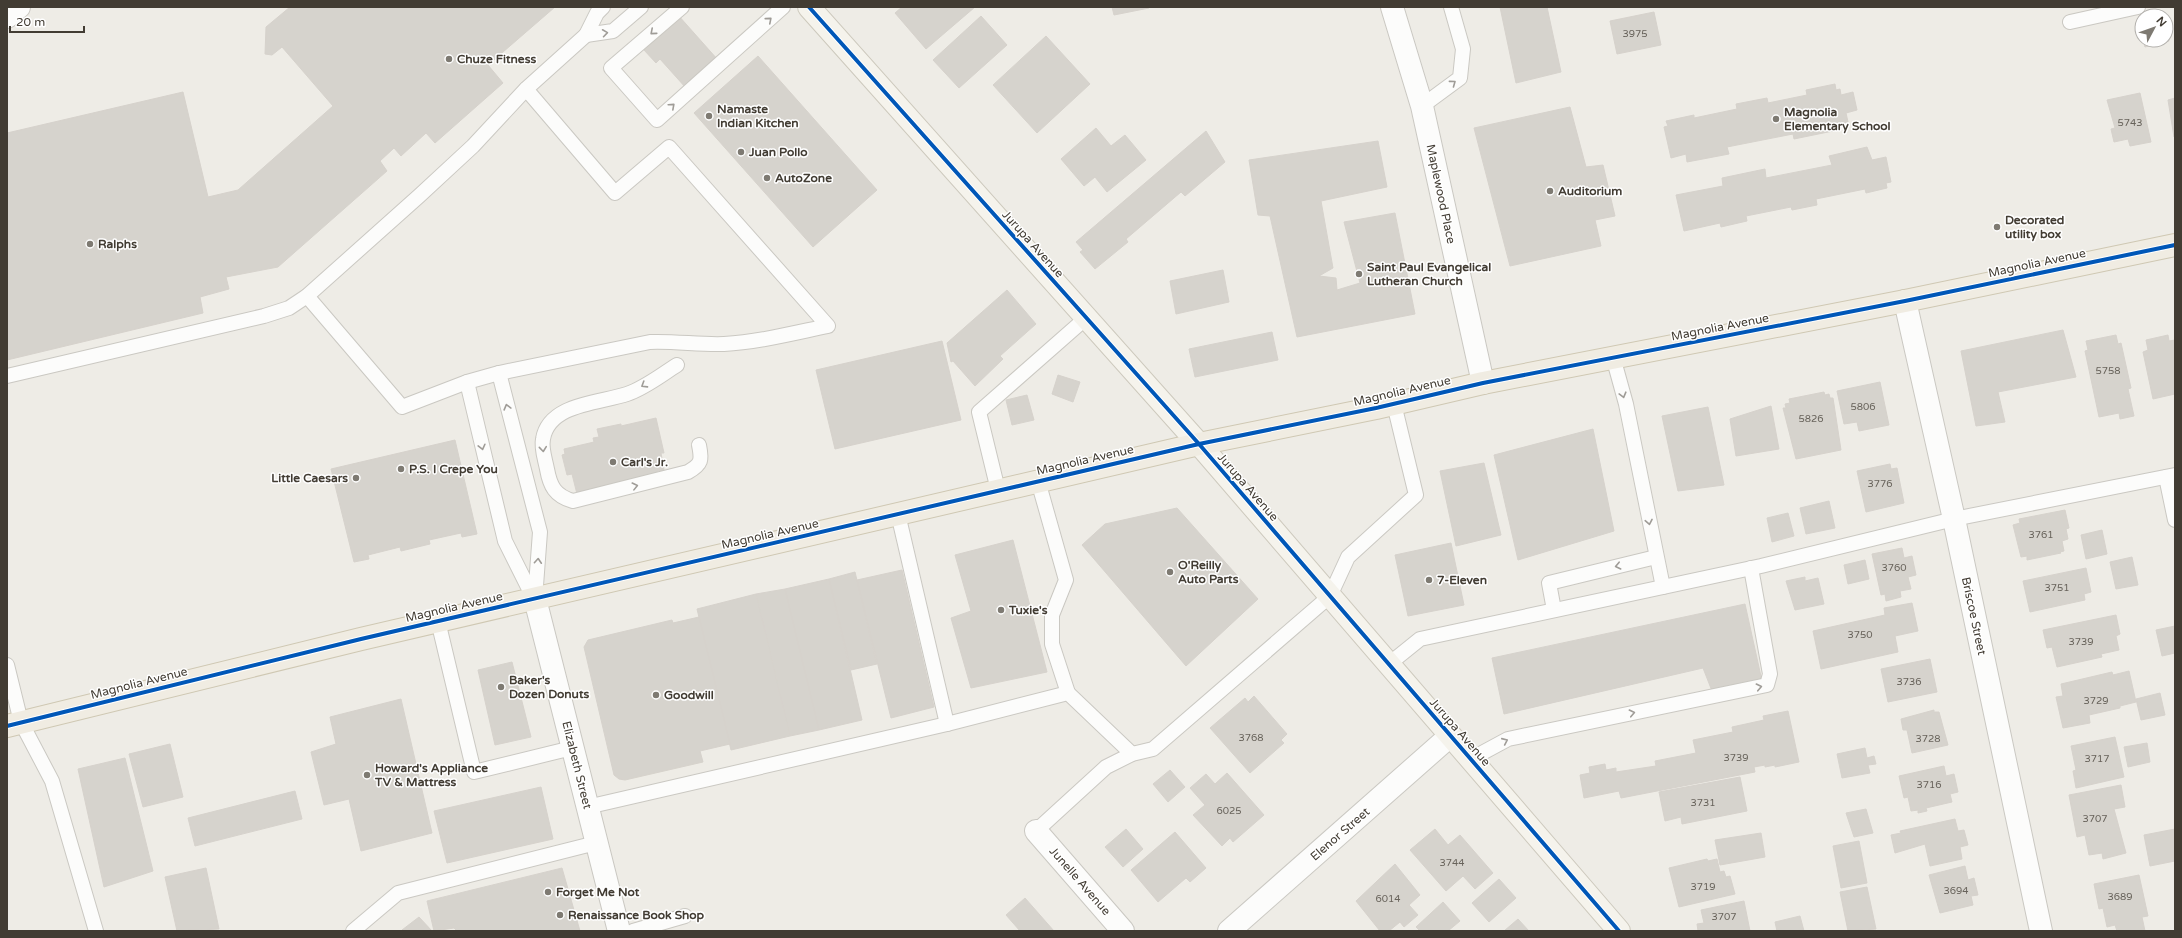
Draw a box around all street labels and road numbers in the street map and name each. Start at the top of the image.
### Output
street label: Maplewood Place [1424,143,1458,245]
street label: Jurupa Avenue [999,208,1067,280]
street label: Magnolia Avenue [1987,246,2087,280]
street label: Magnolia Avenue [1670,311,1770,343]
street label: Magnolia Avenue [1352,373,1452,409]
street label: Magnolia Avenue [1035,442,1135,478]
street label: Jurupa Avenue [1215,450,1281,524]
street label: Magnolia Avenue [720,516,820,552]
street label: Briscoe Street [1959,576,1989,657]
street label: Magnolia Avenue [404,589,504,625]
street label: Magnolia Avenue [89,664,189,702]
street label: Jurupa Avenue [1427,695,1493,769]
street label: Elizabeth Street [559,720,595,811]
street label: Elenor Street [1307,804,1373,864]
street label: Junelle Avenue [1047,844,1114,918]

